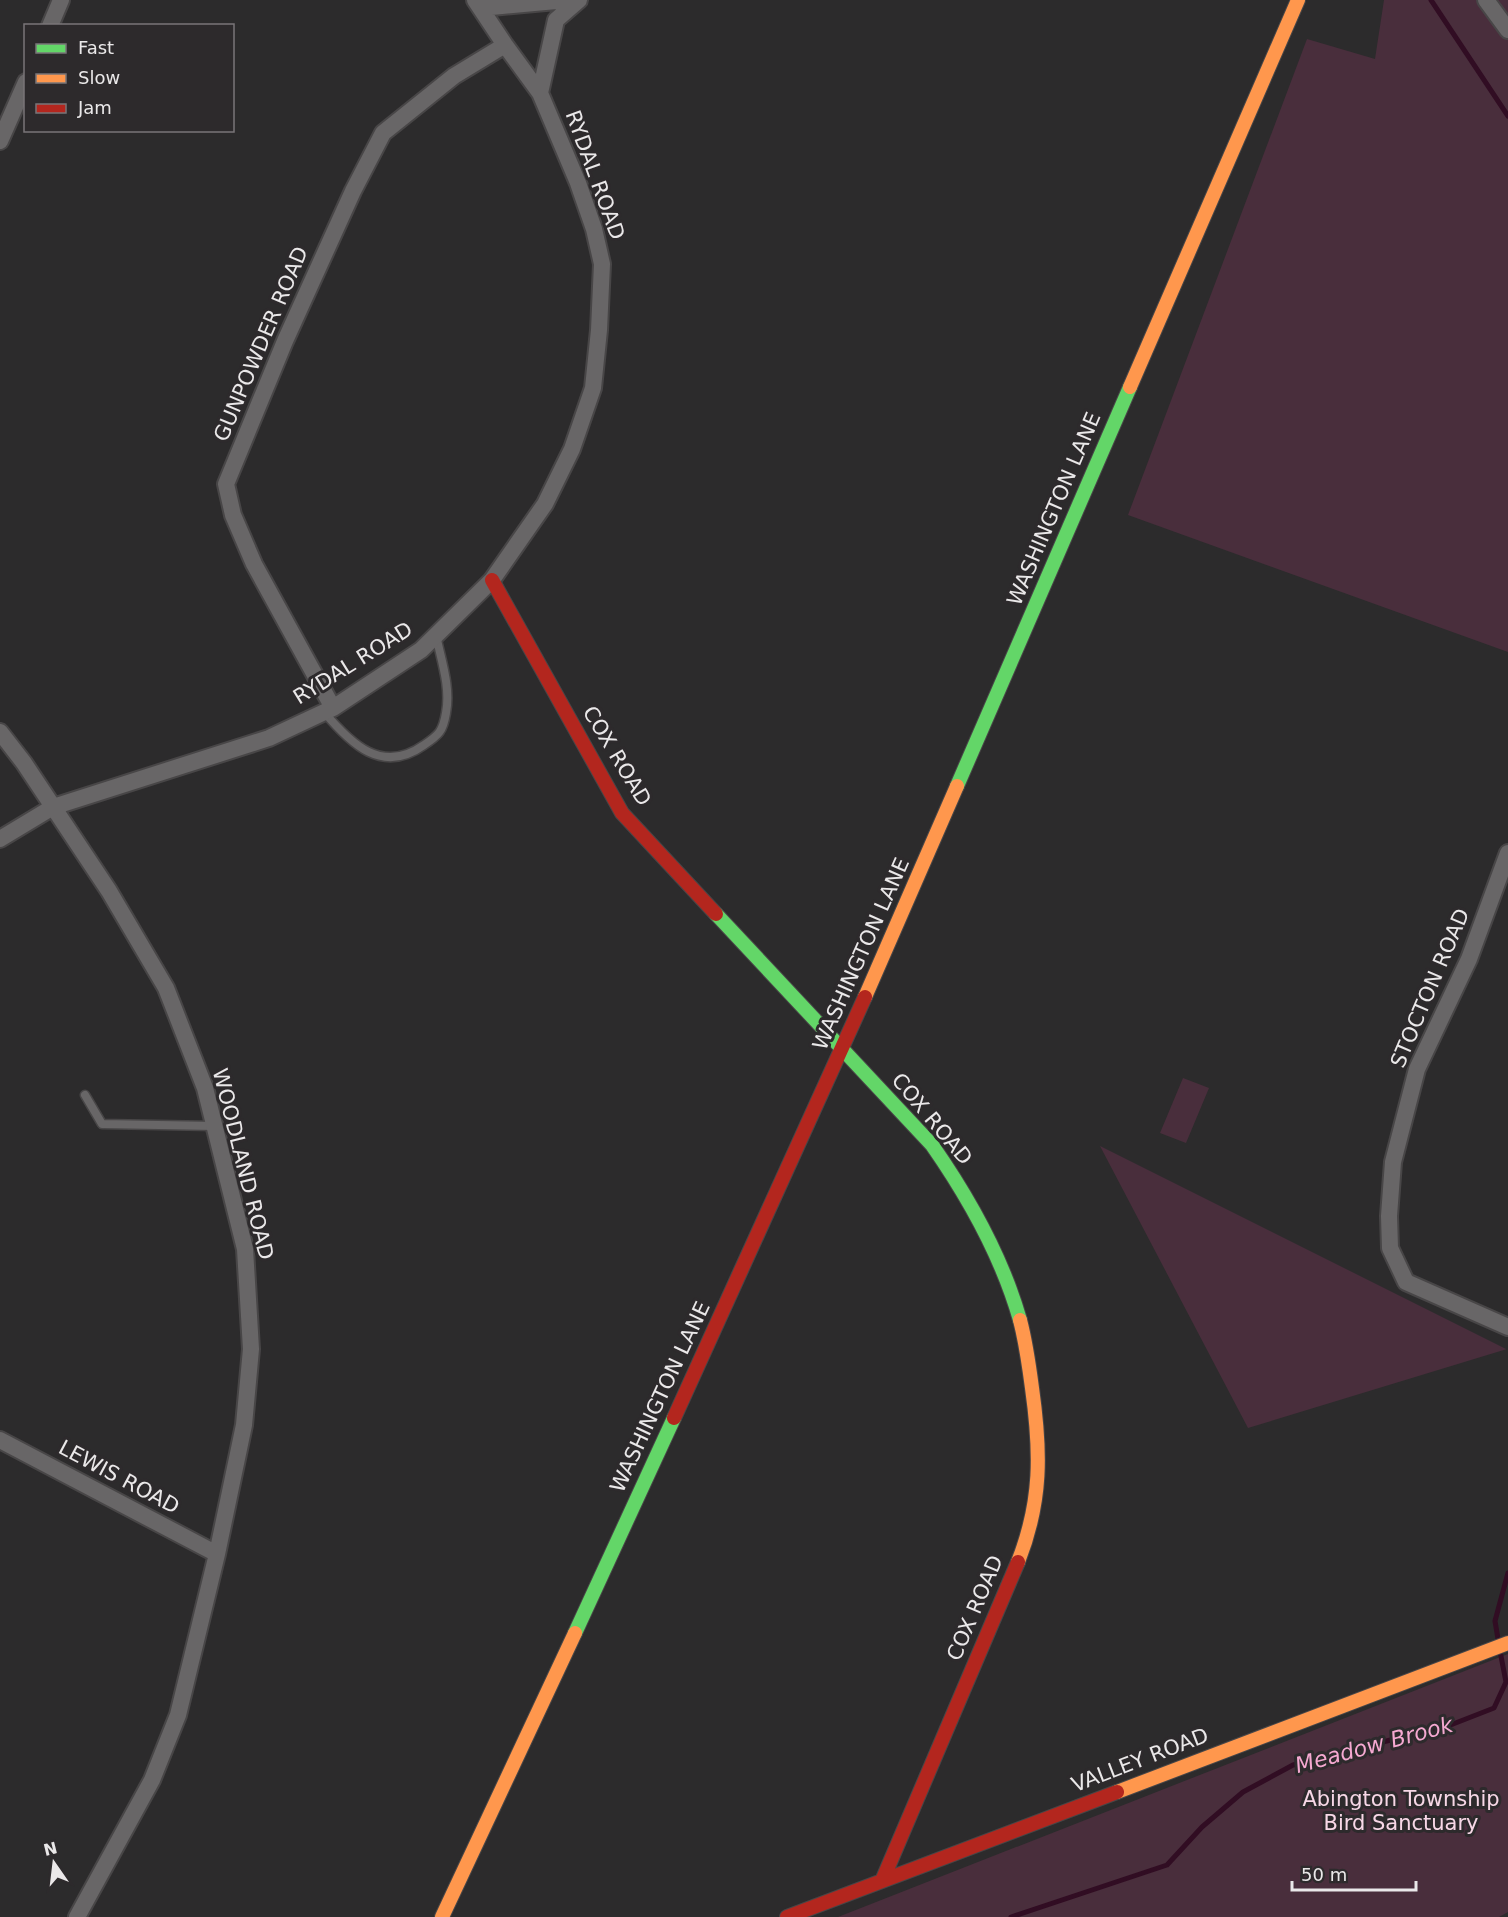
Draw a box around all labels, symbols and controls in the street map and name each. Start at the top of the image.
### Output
legend [24,24,234,132]
text: Fast [78,37,114,58]
text: Slow [78,67,120,88]
text: Jam [77,97,112,118]
street label: RYDAL ROAD [560,107,630,243]
street label: GUNPOWDER ROAD [209,243,313,445]
street label: WASHINGTON LANE [1002,409,1106,609]
street label: RYDAL ROAD [289,617,417,709]
street label: COX ROAD [578,702,656,810]
street label: WASHINGTON LANE [808,854,914,1054]
street label: STOCTON ROAD [1386,905,1474,1071]
street label: WOODLAND ROAD [208,1066,278,1262]
street label: COX ROAD [887,1068,977,1170]
street label: WASHINGTON LANE [605,1298,715,1496]
street label: LEWIS ROAD [55,1435,183,1519]
street label: COX ROAD [942,1552,1008,1664]
water label: Meadow Brook [1292,1712,1457,1778]
street label: VALLEY ROAD [1068,1723,1212,1797]
park label: Abington Township Bird Sanctuary [1302,1787,1500,1835]
north arrow [24,1833,84,1893]
text: N [42,1838,59,1860]
scale bar [1292,1854,1416,1892]
text: 50 m [1301,1864,1347,1885]

